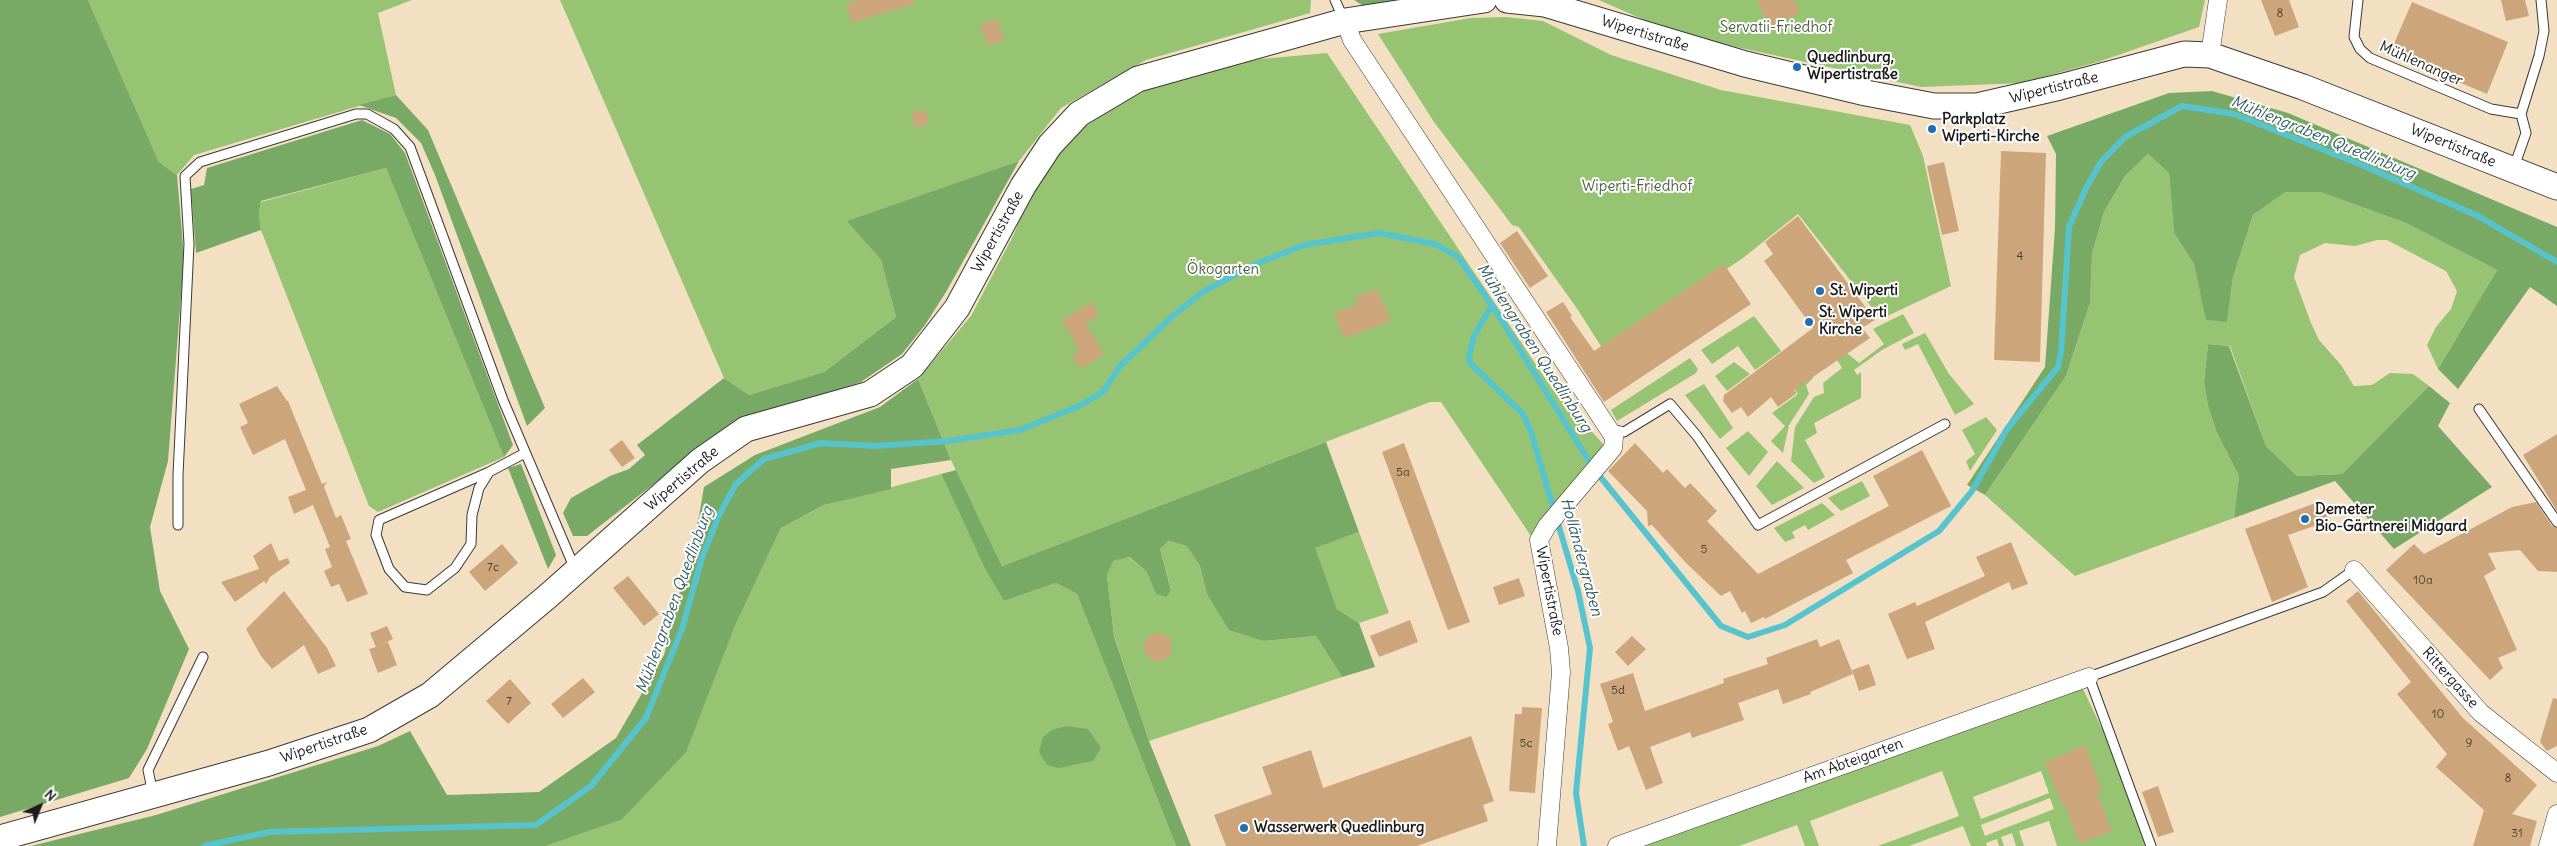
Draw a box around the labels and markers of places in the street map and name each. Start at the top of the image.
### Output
place label: Quedlinburg, Wipertistraße [1807,49,1898,84]
marker: Quedlinburg, Wipertistraße [1791,61,1803,73]
place label: Parkplatz Wiperti-Kirche [1942,111,2040,146]
marker: Parkplatz Wiperti-Kirche [1926,123,1938,135]
place label: St. Wiperti [1830,282,1898,300]
marker: St. Wiperti [1814,285,1826,297]
place label: St. Wiperti Kirche [1819,304,1887,339]
marker: St. Wiperti Kirche [1803,316,1815,328]
place label: Demeter Bio-Gärtnerei Midgard [2315,501,2467,536]
marker: Demeter Bio-Gärtnerei Midgard [2299,513,2311,525]
place label: Wasserwerk Quedlinburg [1254,819,1424,837]
marker: Wasserwerk Quedlinburg [1238,822,1250,834]

